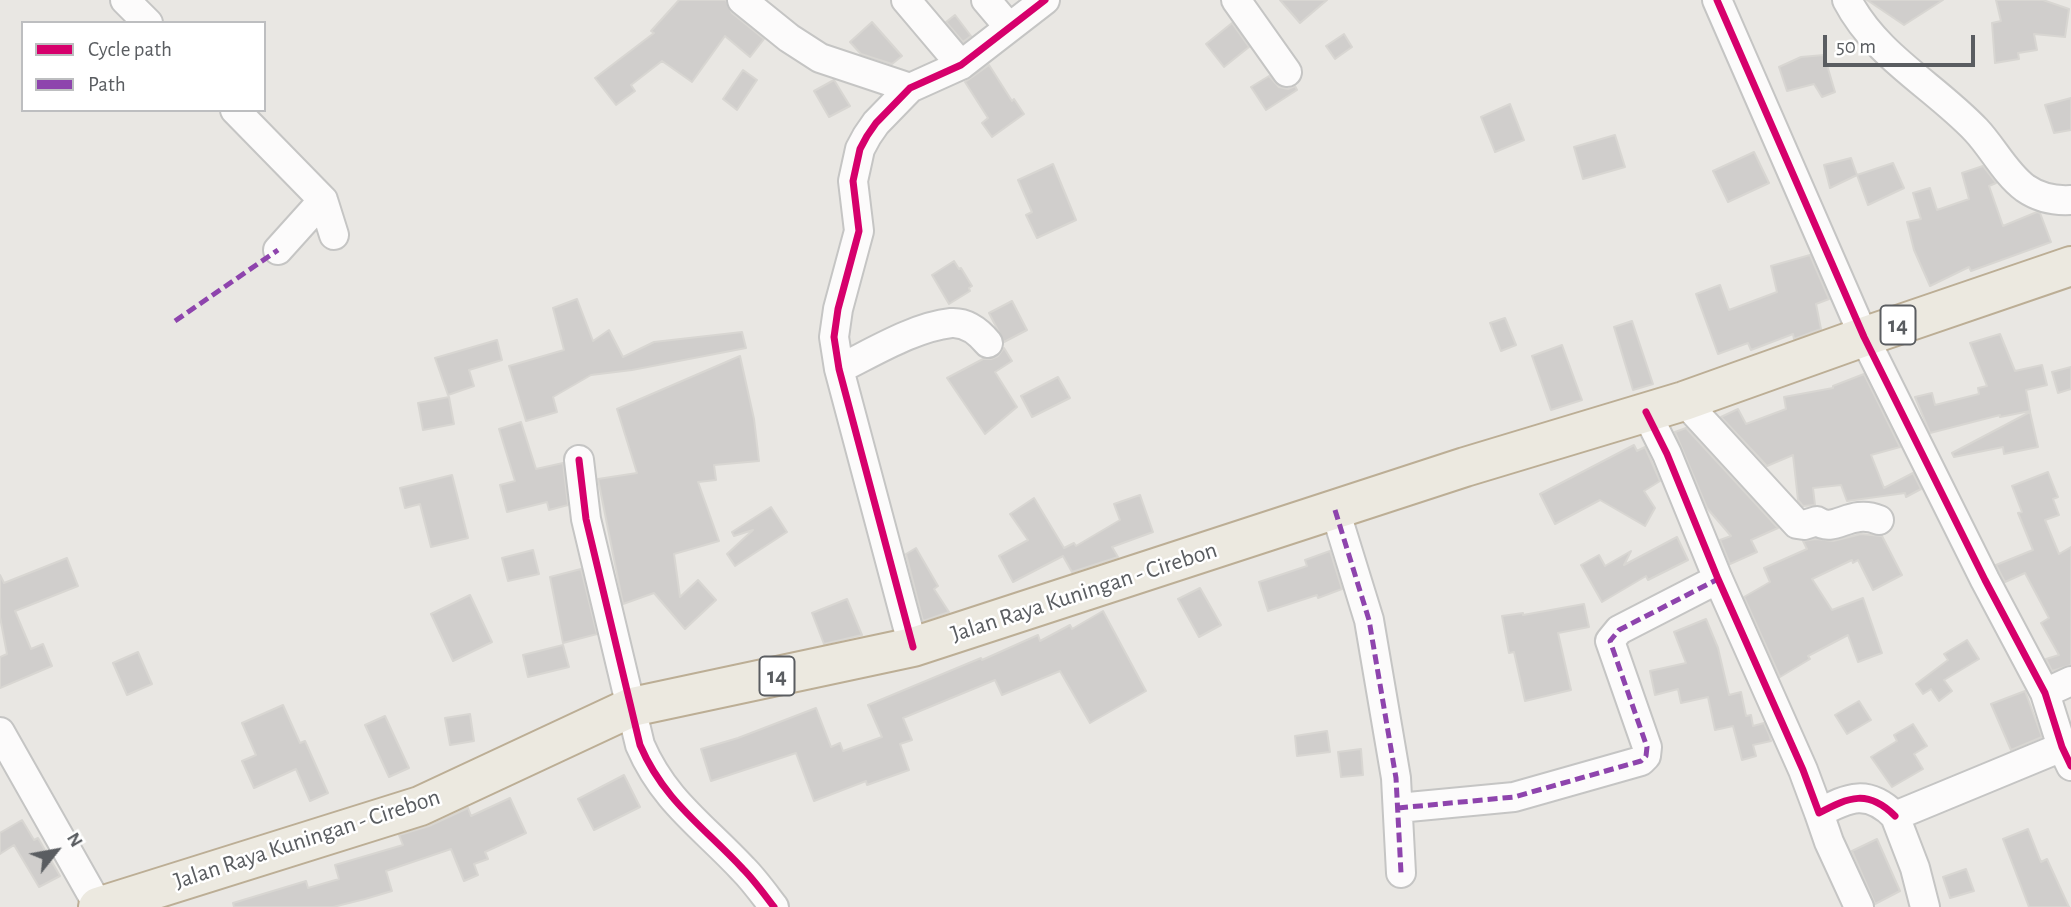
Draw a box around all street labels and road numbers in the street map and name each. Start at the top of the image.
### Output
road number: 14 [1881,306,1916,344]
street label: Jalan Raya Kuningan - Cirebon [947,535,1221,649]
road number: 14 [760,656,794,696]
street label: Jalan Raya Kuningan - Cirebon [170,782,444,896]

